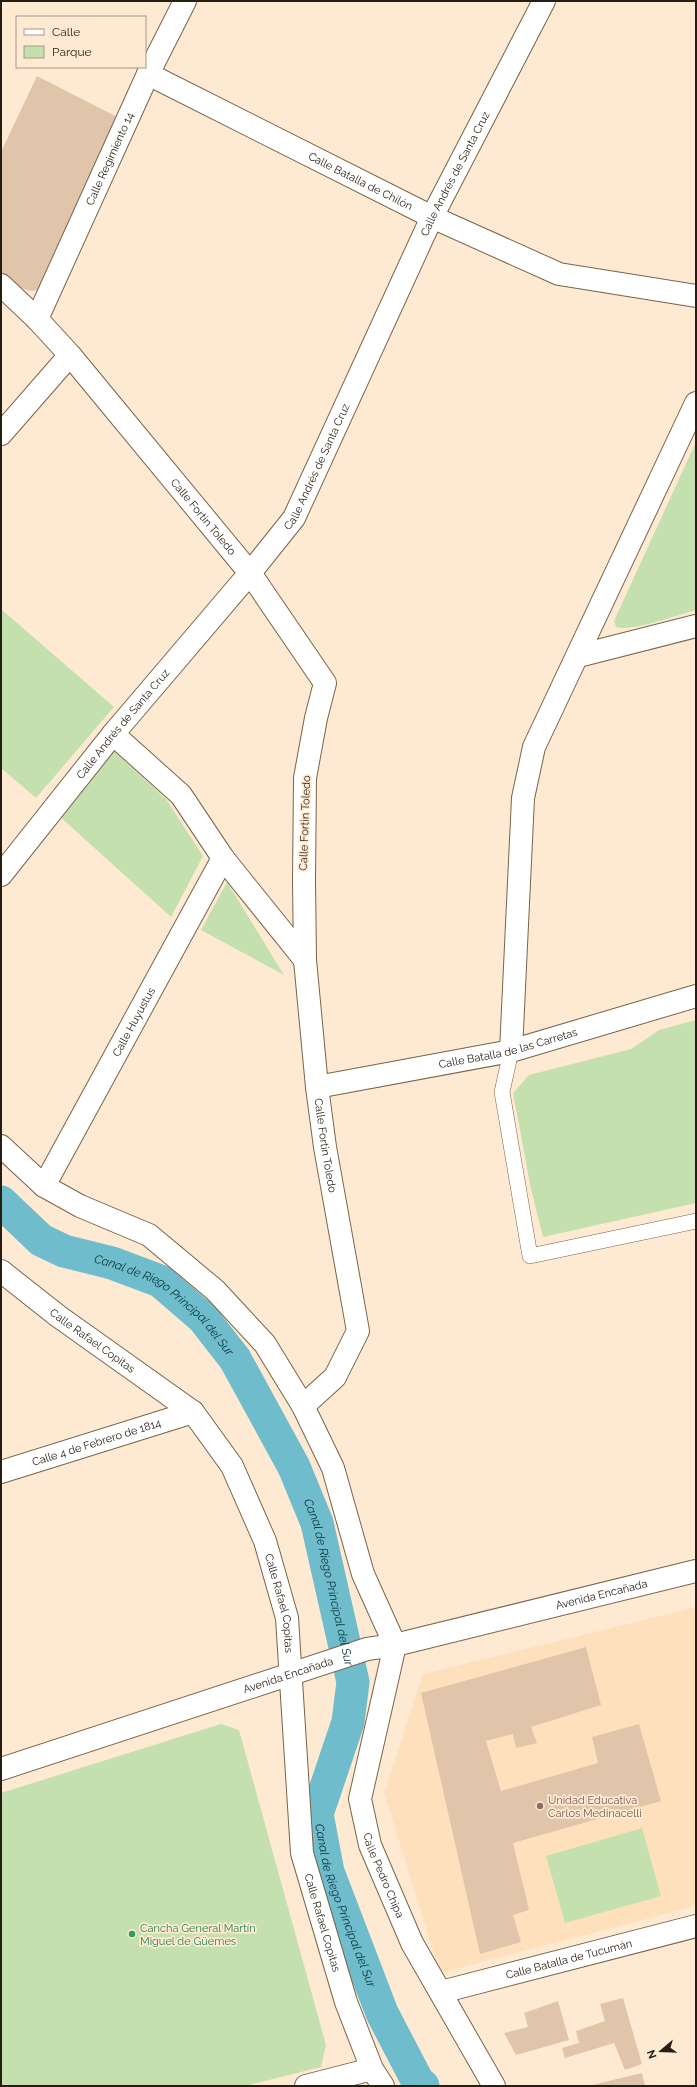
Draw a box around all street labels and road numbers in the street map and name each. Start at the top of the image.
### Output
street label: Calle Andrés de Santa Cruz [418,109,492,238]
street label: Calle Regimiento 14 [83,110,136,207]
street label: Calle Batalla de Chilón [306,149,415,213]
street label: Calle Andrés de Santa Cruz [281,401,352,532]
street label: Calle Fortin Toledo [168,476,239,558]
street label: Calle Andrés de Santa Cruz [73,666,172,781]
street label: Calle Fortin Toledo [297,775,313,871]
street label: Calle Huyustus [109,985,158,1059]
street label: Calle Batalla de las Carretas [438,1025,579,1071]
street label: Calle Fortin Toledo [312,1097,340,1194]
street label: Calle Rafael Copitas [47,1306,138,1375]
street label: Calle 4 de Febrero de 1814 [30,1416,163,1468]
street label: Calle Rafael Copitas [262,1552,296,1653]
street label: Avenida Encañada [554,1577,649,1612]
street label: Avenida Encañada [241,1654,335,1696]
street label: Calle Pedro Chipa [361,1831,407,1920]
street label: Calle Rafael Copitas [302,1872,343,1973]
street label: Calle Batalla de Tucumán [504,1936,633,1981]

